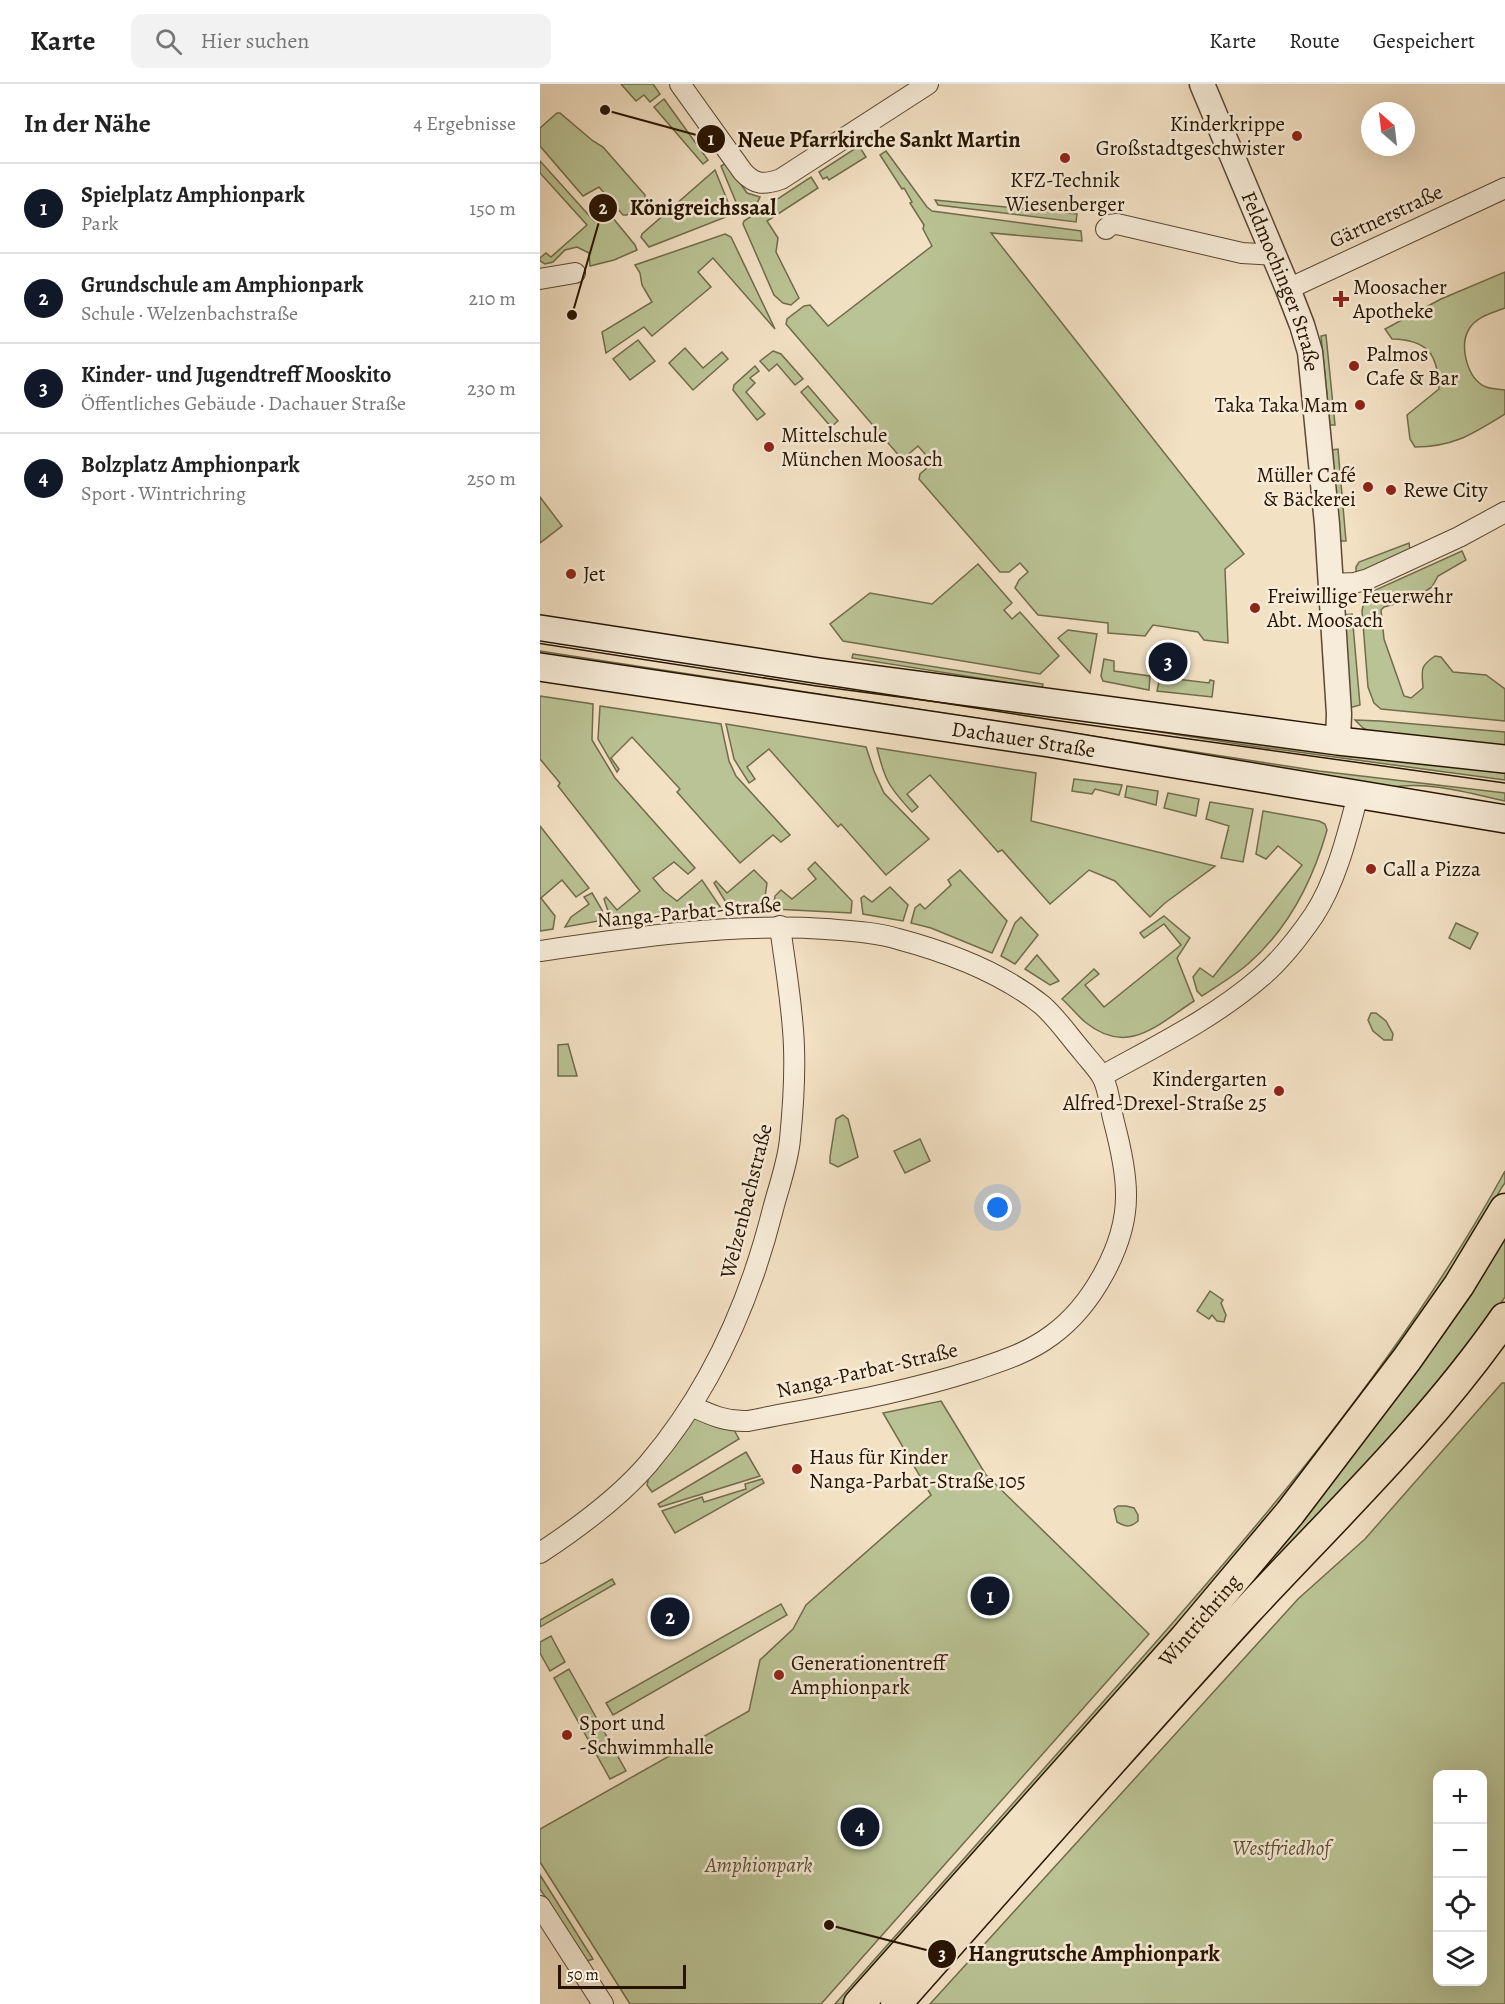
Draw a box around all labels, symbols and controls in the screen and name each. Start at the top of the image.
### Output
search box [131,14,551,68]
text: Karte [30,22,95,60]
icon: search [152,25,185,58]
text: Hier suchen [200,26,309,56]
text: Karte [1209,27,1256,55]
text: Route [1289,27,1340,55]
text: Gespeichert [1373,27,1475,55]
north arrow [1361,102,1415,156]
text: In der Nähe [24,106,151,141]
text: 4 Ergebnisse [413,110,516,137]
place label: Kinderkrippe Großstadtgeschwister [1096,110,1285,162]
callout: Neue Pfarrkirche Sankt Martin [696,119,1033,159]
text: Neue Pfarrkirche Sankt Martin [737,125,1021,155]
text: 1 [708,127,715,151]
marker: Kinderkrippe Großstadtgeschwister [1290,129,1304,143]
marker: KFZ-Technik Wiesenberger [1058,151,1072,165]
place label: KFZ-Technik Wiesenberger [1004,166,1125,218]
street label: Gärtnerstraße [1325,177,1447,255]
text: Spielplatz Amphionpark [81,180,305,210]
street label: Feldmochinger Straße [1235,187,1326,373]
callout: Königreichssaal [588,188,788,228]
text: Königreichssaal [630,193,776,223]
text: 1 [40,195,47,222]
text: 150 m [469,195,516,222]
text: 2 [599,196,608,220]
text: Park [81,210,119,237]
text: Grundschule am Amphionpark [81,270,363,300]
place label: Moosacher Apotheke [1352,273,1447,325]
text: 2 [39,285,48,312]
text: 210 m [468,285,516,312]
marker: Moosacher Apotheke [1334,292,1348,306]
text: Schule · Welzenbachstraße [81,300,298,327]
place label: Palmos Cafe & Bar [1366,340,1458,392]
marker: Palmos Cafe & Bar [1347,359,1361,373]
text: Kinder- und Jugendtreff Mooskito [81,360,391,390]
text: 3 [39,375,48,402]
text: 230 m [467,375,516,402]
text: Öffentliches Gebäude · Dachauer Straße [81,390,406,417]
place label: Taka Taka Mam [1215,391,1348,419]
marker: Taka Taka Mam [1353,398,1367,412]
place label: Mittelschule München Moosach [781,421,943,473]
marker: Mittelschule München Moosach [762,440,776,454]
text: Bolzplatz Amphionpark [81,450,300,480]
place label: Müller Café & Bäckerei [1257,461,1356,513]
text: 4 [39,465,48,492]
text: 250 m [467,465,516,492]
place label: Rewe City [1403,476,1488,504]
text: Sport · Wintrichring [81,480,246,507]
marker: Müller Café & Bäckerei [1361,480,1375,494]
marker: Rewe City [1384,483,1398,497]
place label: Jet [583,560,605,588]
marker: Jet [564,567,578,581]
place label: Freiwillige Feuerwehr Abt. Moosach [1266,582,1453,634]
marker: Freiwillige Feuerwehr Abt. Moosach [1248,601,1262,615]
pin: 3 [1148,640,1188,684]
street label: Dachauer Straße [950,715,1098,765]
place label: Call a Pizza [1383,855,1481,883]
marker: Call a Pizza [1364,862,1378,876]
street label: Nanga-Parbat-Straße [596,890,782,934]
place label: Kindergarten Alfred-Drexel-Straße 25 [1062,1065,1267,1117]
marker: Kindergarten Alfred-Drexel-Straße 25 [1272,1084,1286,1098]
street label: Welzenbachstraße [713,1121,779,1282]
your location [983,1193,1012,1222]
street label: Nanga-Parbat-Straße [774,1336,960,1404]
place label: Haus für Kinder Nanga-Parbat-Straße 105 [809,1443,1026,1495]
marker: Haus für Kinder Nanga-Parbat-Straße 105 [790,1462,804,1476]
street label: Wintrichring [1151,1568,1247,1673]
pin: 1 [970,1574,1010,1618]
pin: 2 [650,1594,690,1640]
place label: Generationentreff Amphionpark [790,1649,949,1701]
marker: Generationentreff Amphionpark [772,1668,786,1682]
place label: Sport und -Schwimmhalle [579,1709,714,1761]
marker: Sport und -Schwimmhalle [560,1728,574,1742]
map controls [1433,1770,1487,1986]
button: + [1433,1770,1487,1824]
pin: 4 [840,1804,880,1850]
button: − [1433,1824,1487,1878]
park label: Westfriedhof [1232,1834,1334,1862]
park label: Amphionpark [704,1851,813,1879]
button: locate [1433,1878,1487,1932]
button: layers [1433,1932,1487,1986]
callout: Hangrutsche Amphionpark [927,1934,1232,1974]
text: Hangrutsche Amphionpark [968,1939,1220,1969]
text: 3 [938,1942,946,1966]
scale bar [558,1962,686,1990]
text: 50 m [567,1964,599,1986]

